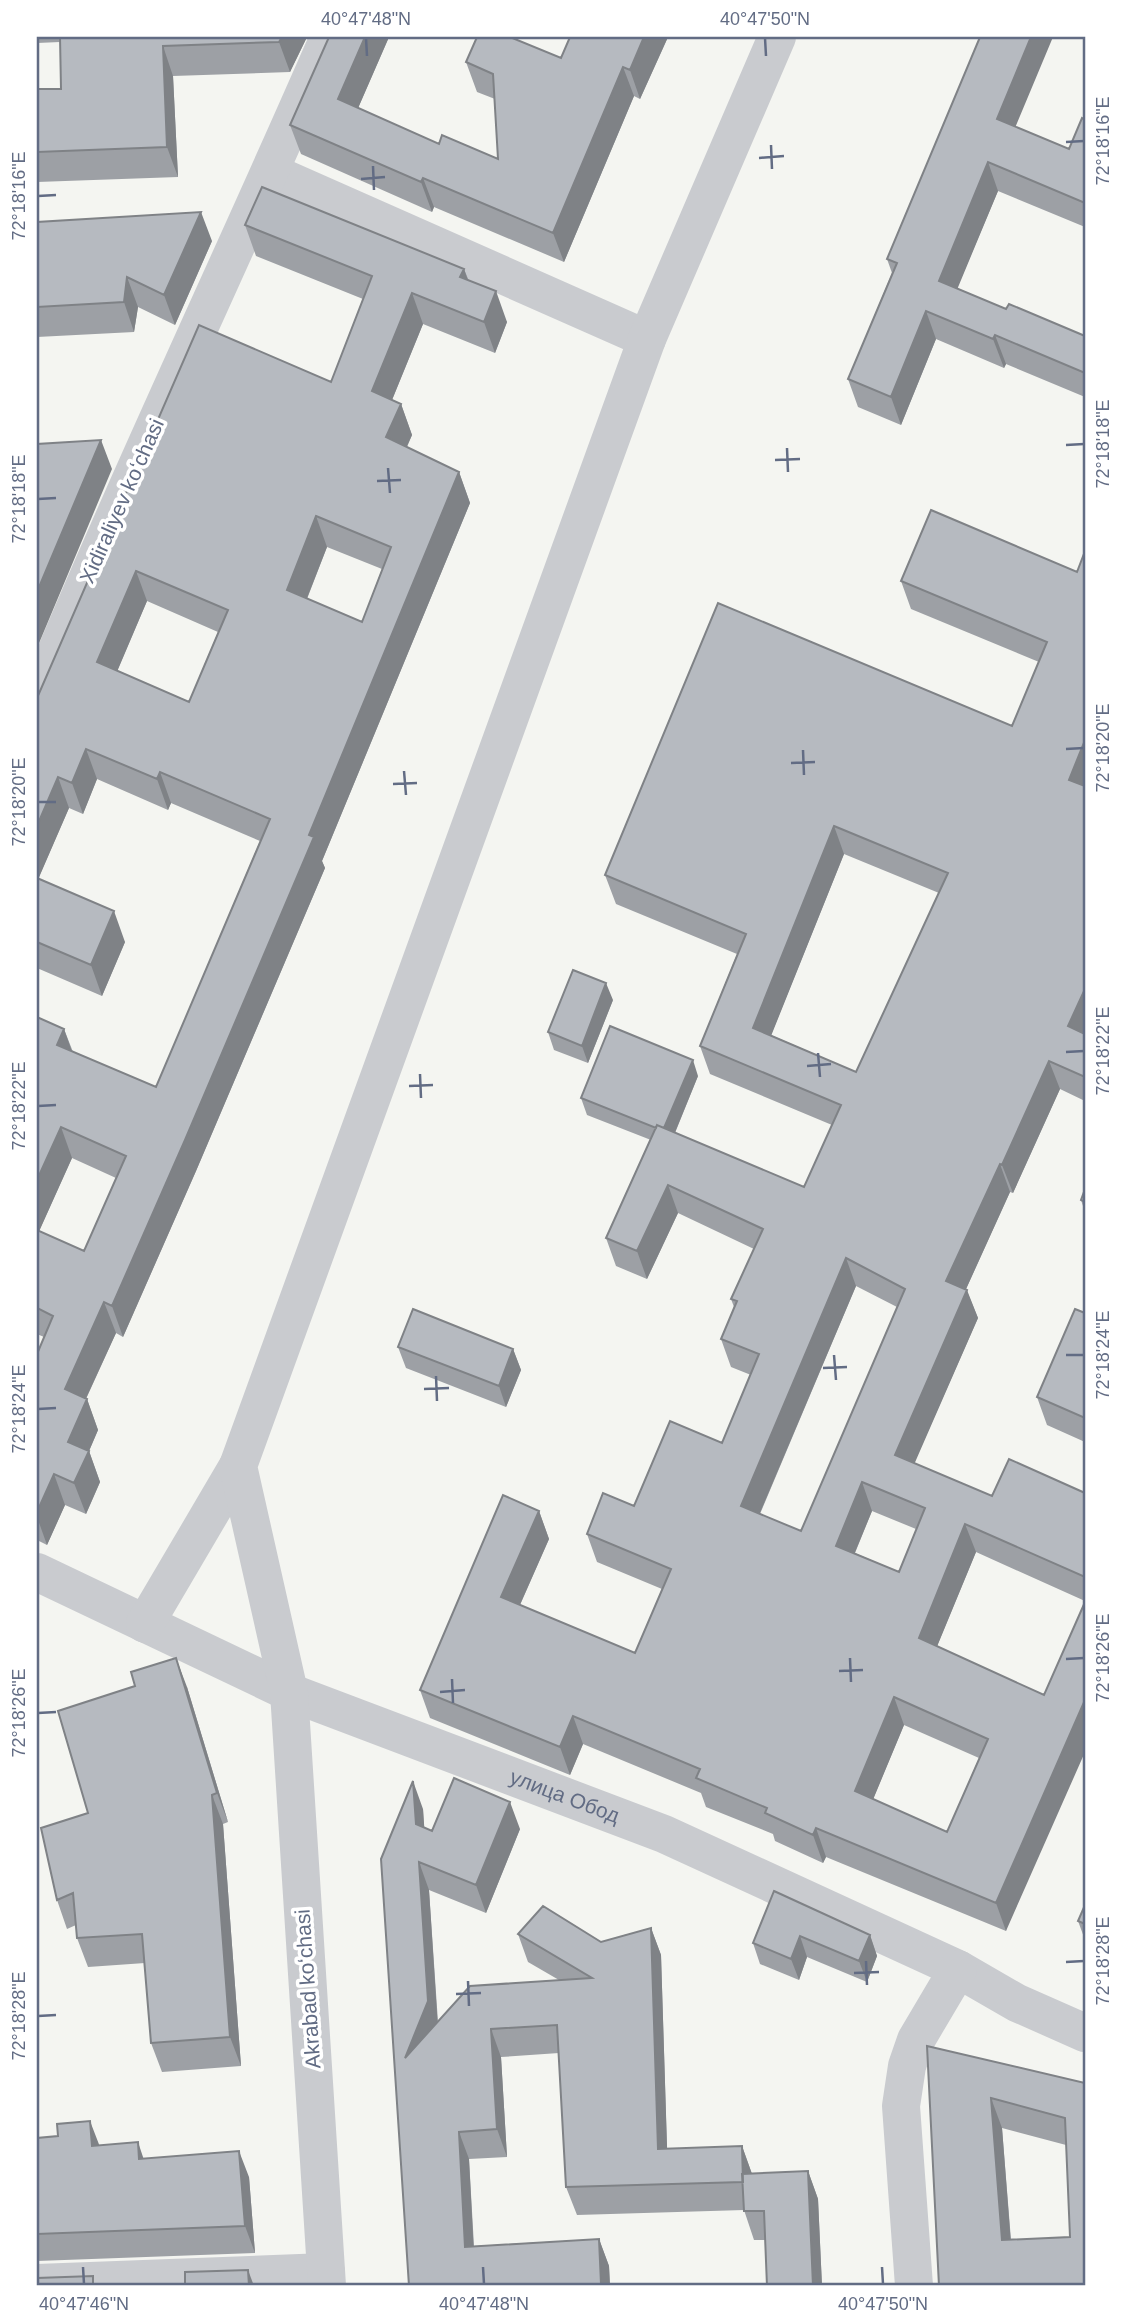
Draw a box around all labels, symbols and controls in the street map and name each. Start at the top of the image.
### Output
text: 40°47'48"N [321,9,411,29]
text: 40°47'50"N [720,9,810,29]
text: 72°18'16"E [1093,96,1113,186]
text: 72°18'16"E [9,151,29,241]
text: 72°18'18"E [1093,399,1113,489]
street label: Xidiraliyev koʻchasi [75,415,168,587]
text: 72°18'18"E [9,454,29,544]
text: 72°18'20"E [1093,703,1113,793]
text: 72°18'20"E [9,757,29,847]
text: 72°18'22"E [1093,1006,1113,1096]
text: 72°18'22"E [9,1061,29,1151]
text: 72°18'24"E [1093,1310,1113,1400]
text: 72°18'24"E [9,1364,29,1454]
text: 72°18'26"E [1093,1613,1113,1703]
text: 72°18'26"E [9,1668,29,1758]
street label: улица Обод [507,1765,623,1827]
street label: Akrabad koʻchasi [290,1908,325,2070]
text: 72°18'28"E [1093,1916,1113,2006]
text: 72°18'28"E [9,1971,29,2061]
text: 40°47'46"N [39,2294,129,2314]
text: 40°47'48"N [439,2294,529,2314]
text: 40°47'50"N [838,2294,928,2314]

